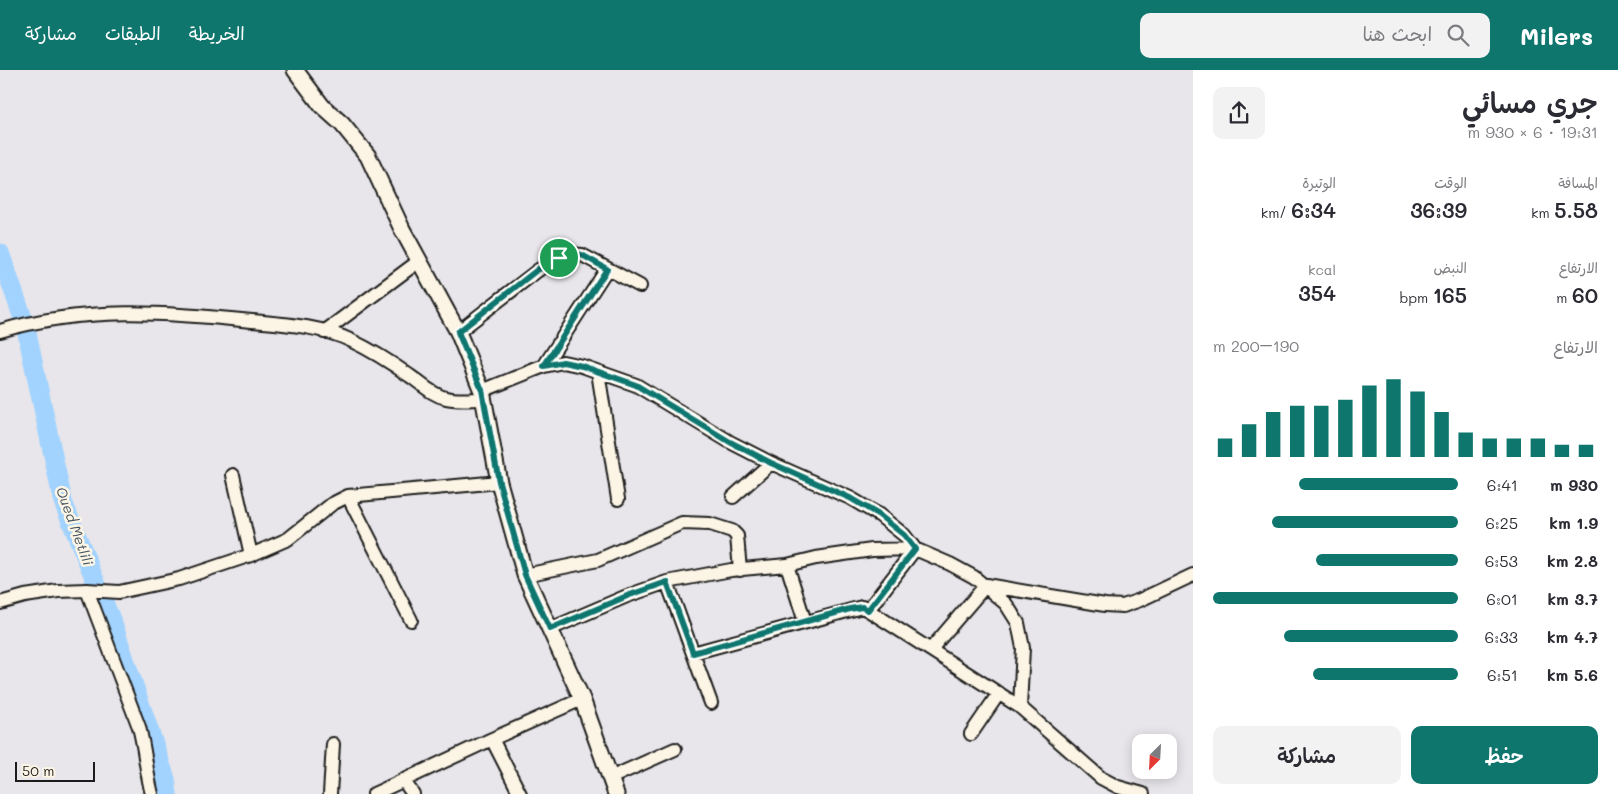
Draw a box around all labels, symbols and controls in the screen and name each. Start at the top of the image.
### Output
search box [1140,13,1490,58]
text: Milers [1520,20,1593,51]
text: مشاركة [25,21,77,45]
text: الطبقات [105,21,161,45]
text: الخريطة [189,21,245,45]
text: ابحث هنا [1362,21,1432,46]
icon: search [1444,21,1472,49]
text: جري مسائي [1462,84,1598,120]
button: share [1213,87,1265,139]
text: 19:31 · 6 × 930 m [1468,121,1598,142]
text: الوتيرة [1302,173,1336,192]
text: الوقت [1434,173,1467,192]
text: المسافة [1558,173,1598,192]
text: 6:34 [1291,196,1336,223]
text: 36:39 [1410,196,1467,223]
text: 5.58 [1554,196,1598,223]
text: /km [1261,203,1291,222]
text: km [1531,203,1554,222]
pin [538,237,580,279]
icon: arrive [545,244,573,272]
text: النبض [1434,258,1467,277]
text: الارتفاع [1559,258,1598,277]
text: kcal [1308,260,1336,279]
text: 354 [1298,279,1336,306]
text: 165 [1433,281,1467,308]
text: 60 [1572,281,1598,308]
text: bpm [1400,288,1433,307]
text: m [1556,288,1572,307]
text: 190–200 m [1213,335,1299,356]
text: الارتفاع [1553,336,1598,357]
text: 6:41 [1487,474,1518,495]
text: 930 m [1550,474,1598,495]
water label: Oued Metlili [52,484,98,569]
text: 6:25 [1485,512,1518,533]
text: 1.9 km [1549,512,1598,533]
text: 6:53 [1485,550,1518,571]
text: 2.8 km [1547,550,1598,571]
text: 6:01 [1486,588,1518,609]
text: 3.7 km [1547,588,1598,609]
text: 6:33 [1485,626,1518,647]
text: 4.7 km [1547,626,1598,647]
text: 6:51 [1487,664,1518,685]
text: 5.6 km [1547,664,1598,685]
button: مشاركة [1213,726,1401,784]
button: حفظ [1411,726,1598,784]
north arrow [1132,734,1178,779]
map controls [1132,734,1177,779]
scale bar [15,759,95,782]
text: 50 m [22,761,54,780]

